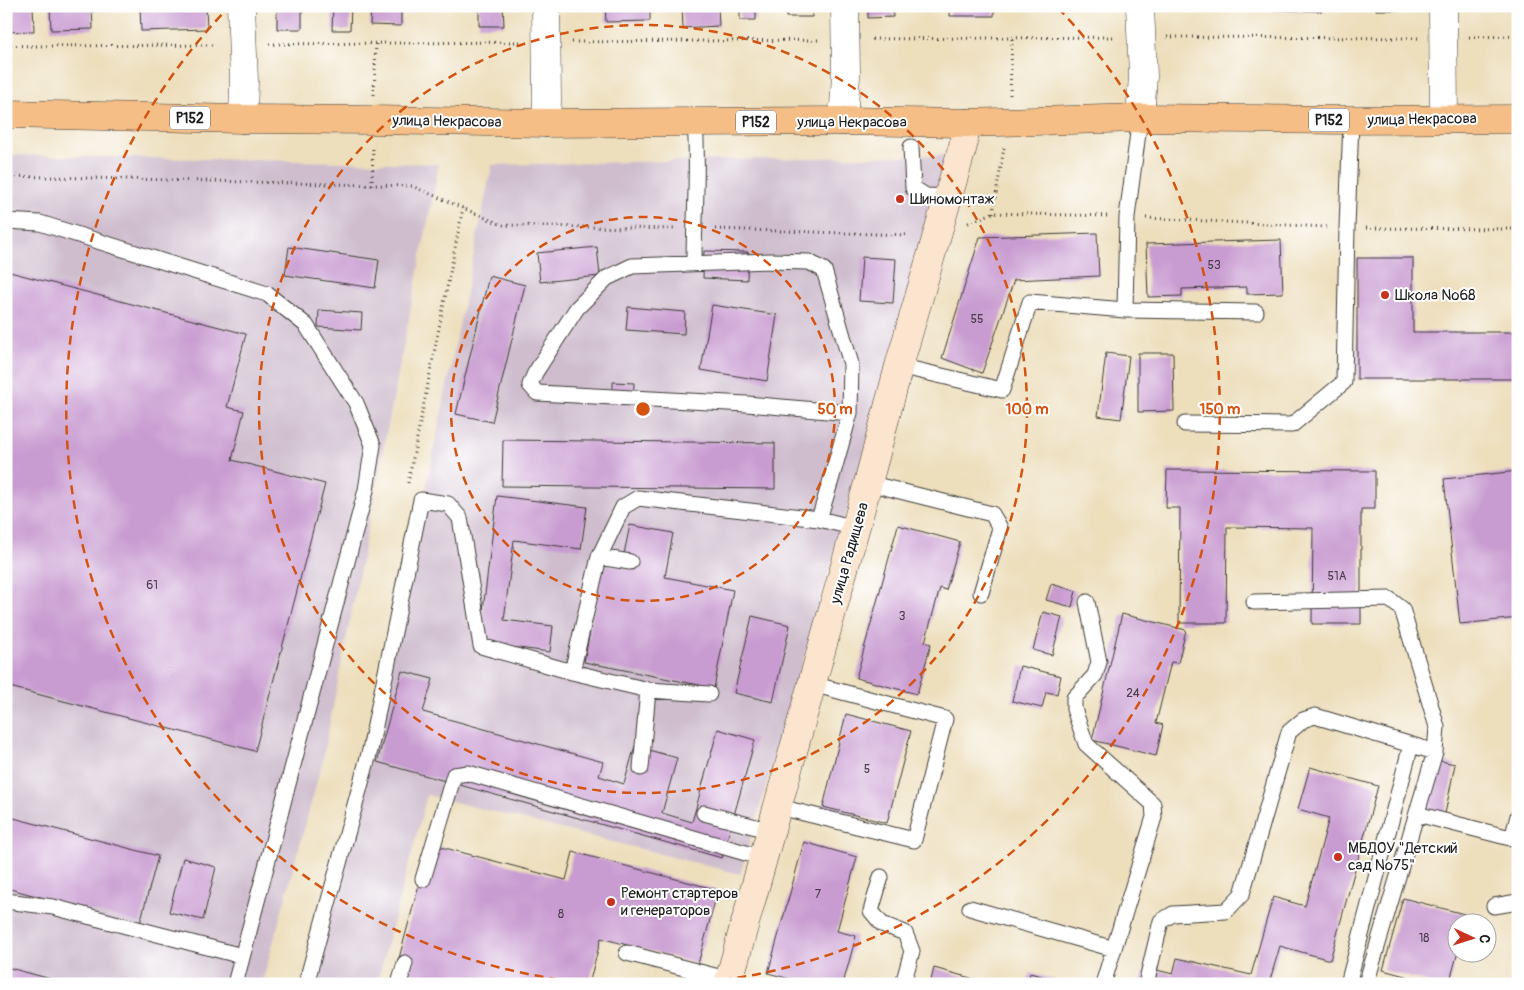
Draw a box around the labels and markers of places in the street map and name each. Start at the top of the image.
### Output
place label: Шиномонтаж [910,190,994,209]
marker: Шиномонтаж [894,193,906,205]
place label: Школа №68 [1395,286,1476,305]
marker: Школа №68 [1379,289,1391,301]
centre of rings [634,400,652,418]
place label: МБДОУ "Детский сад №75" [1348,839,1458,875]
marker: МБДОУ "Детский сад №75" [1332,851,1344,863]
place label: Ремонт стартеров и генераторов [621,884,738,920]
marker: Ремонт стартеров и генераторов [605,896,617,908]

